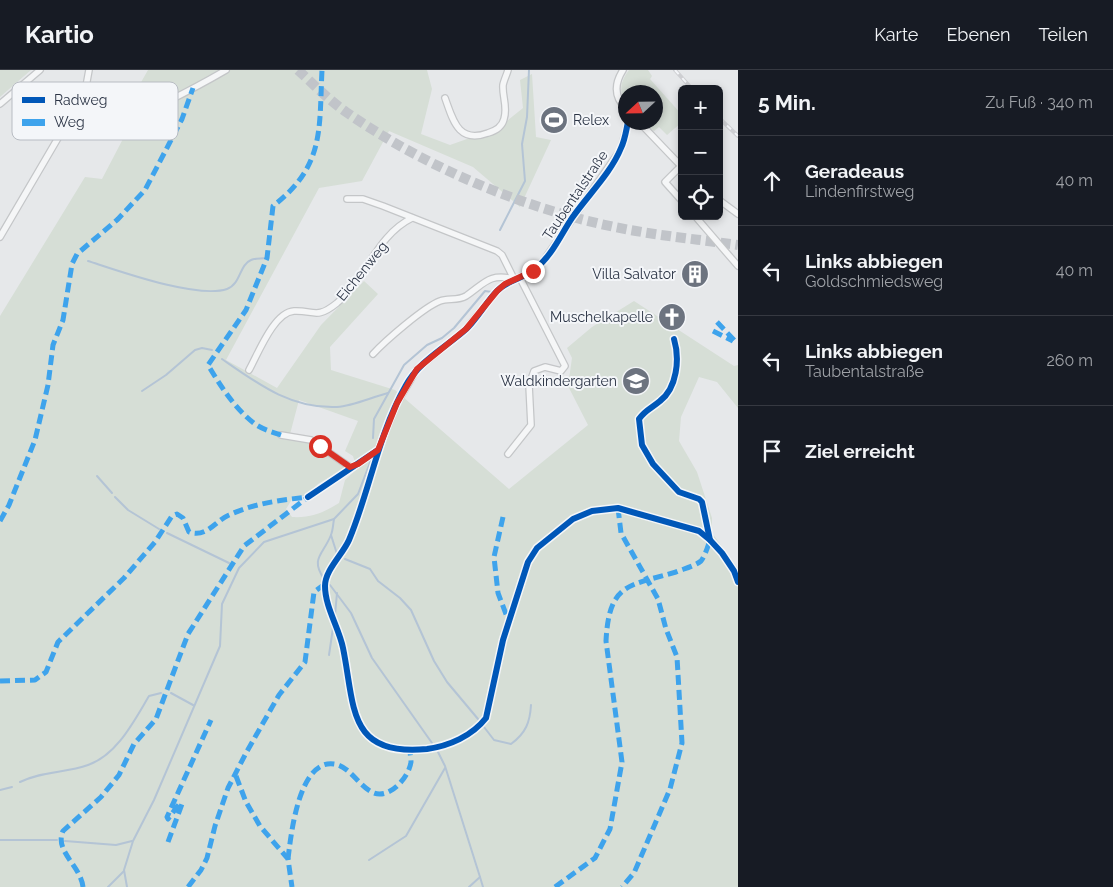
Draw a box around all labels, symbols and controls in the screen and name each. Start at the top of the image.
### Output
text: Kartio [25,20,94,49]
text: Karte [874,24,918,45]
text: Ebenen [946,24,1011,45]
text: Teilen [1039,24,1088,45]
legend [12,82,178,140]
north arrow [618,85,663,130]
map controls [678,85,723,220]
button: + [678,85,723,130]
text: 5 Min. [758,90,816,115]
text: Radweg [54,92,107,108]
text: Zu Fuß · 340 m [985,93,1093,112]
sports icon: Relex [539,105,569,135]
place label: Relex [573,112,609,128]
text: Weg [54,114,85,130]
button: − [678,130,723,175]
street label: Taubentalstraße [539,147,611,243]
text: Geradeaus [805,160,904,182]
icon: ahead [758,167,786,195]
text: 40 m [1056,171,1093,190]
button: locate [678,175,723,220]
text: Lindenfirstweg [805,182,915,201]
street label: Eichenweg [333,238,391,304]
text: Links abbiegen [805,250,943,272]
icon: left [758,257,786,285]
building icon: Villa Salvator [680,259,710,289]
route end [522,260,545,283]
text: 40 m [1056,261,1093,280]
place label: Villa Salvator [592,266,676,282]
text: Goldschmiedsweg [805,272,943,291]
church icon: Muschelkapelle [657,302,687,332]
place label: Muschelkapelle [550,309,653,325]
text: Links abbiegen [805,340,943,362]
icon: left [758,347,786,375]
text: 260 m [1046,351,1093,370]
text: Taubentalstraße [805,362,924,381]
school or university icon: Waldkindergarten [621,366,651,396]
place label: Waldkindergarten [501,373,617,389]
route start [309,435,332,458]
icon: arrive [758,437,786,465]
text: Ziel erreicht [805,440,915,462]

